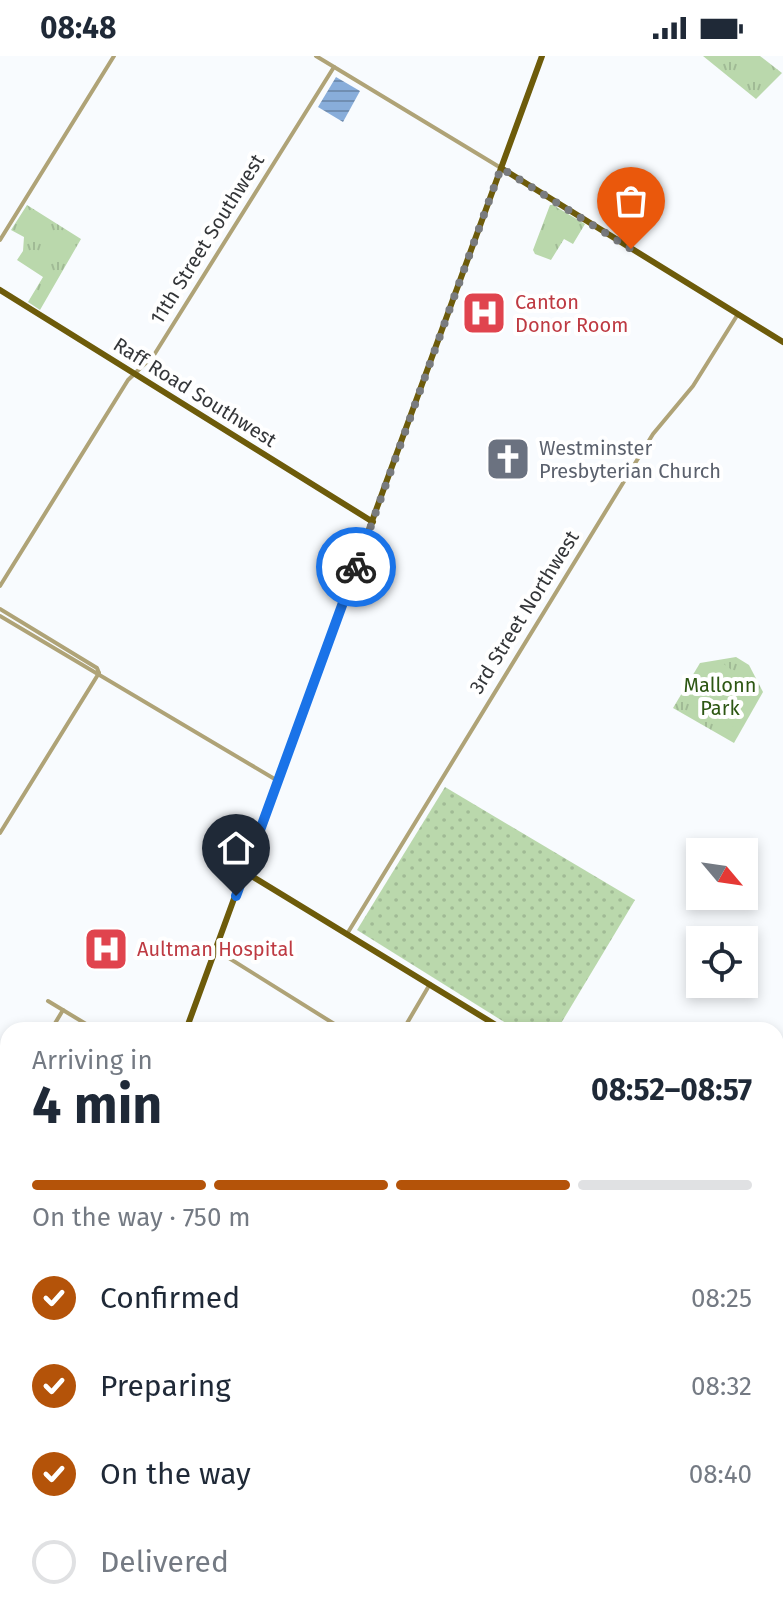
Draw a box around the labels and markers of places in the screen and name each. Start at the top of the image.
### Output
pin [597,167,665,249]
hospital icon: Canton Donor Room [460,289,508,337]
place label: Canton Donor Room [515,290,628,337]
church icon: Westminster Presbyterian Church [484,435,532,483]
place label: Westminster Presbyterian Church [539,436,721,483]
pin [202,814,270,896]
hospital icon: Aultman Hospital [82,925,130,973]
place label: Aultman Hospital [137,937,294,961]

